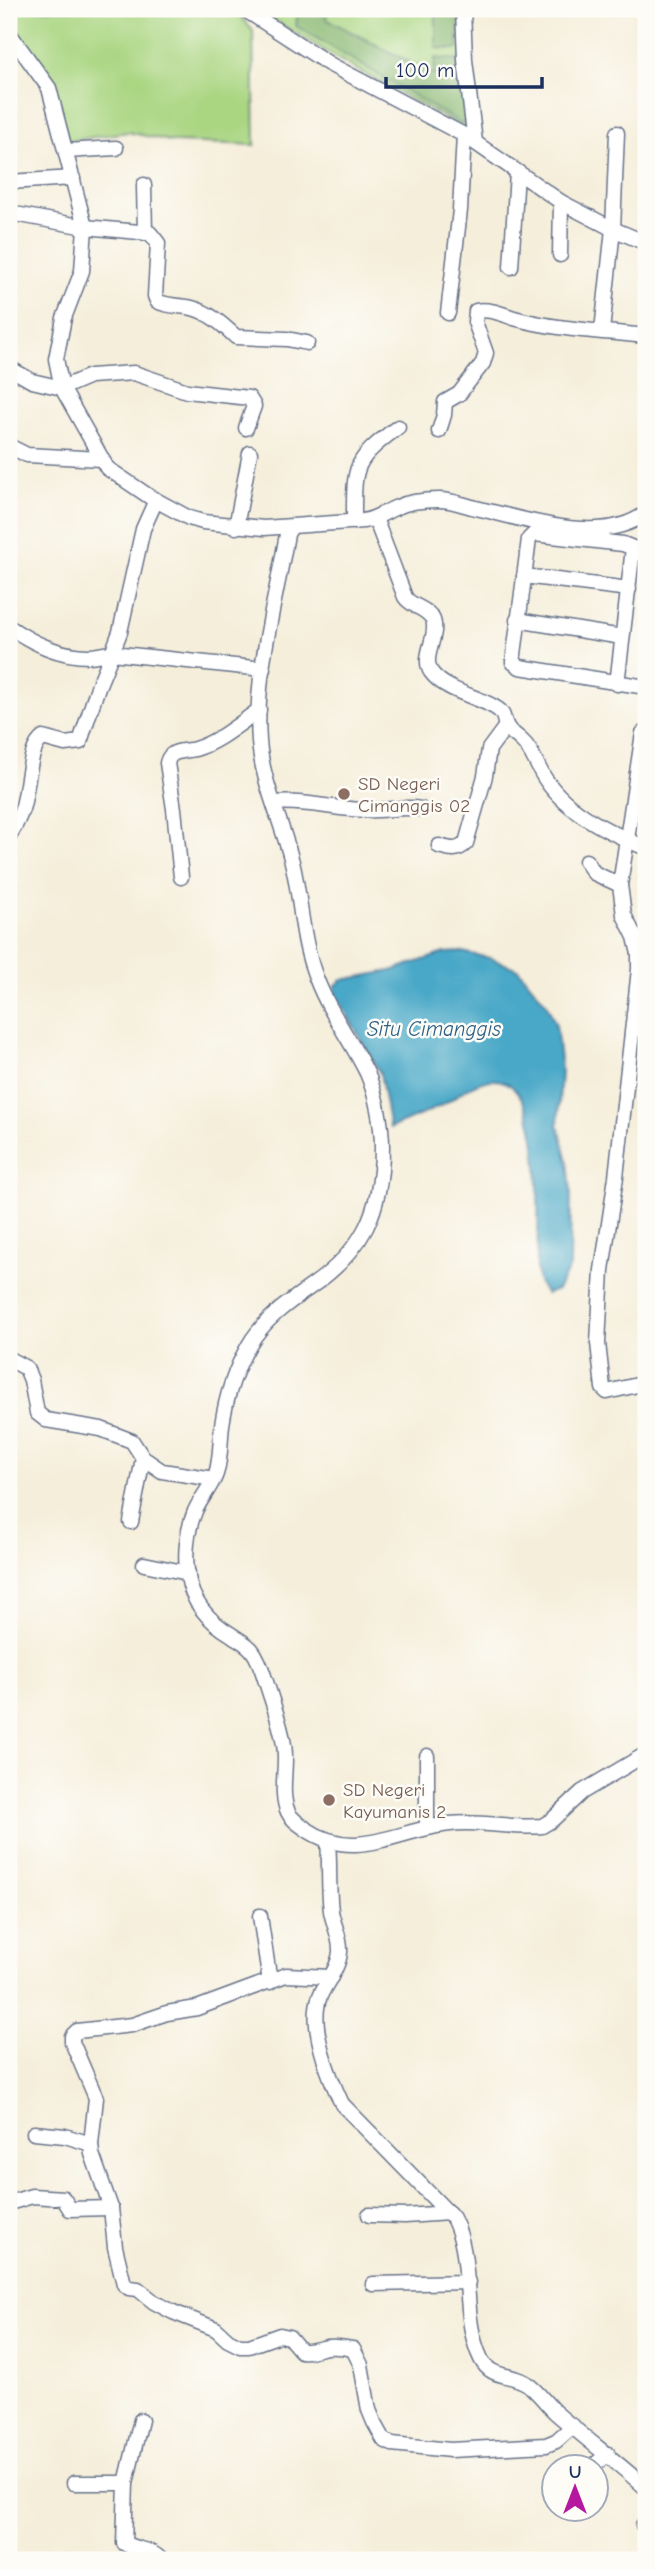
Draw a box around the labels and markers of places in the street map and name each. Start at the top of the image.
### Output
place label: SD Negeri Cimanggis 02 [358,773,470,817]
marker: SD Negeri Cimanggis 02 [336,786,352,802]
place label: SD Negeri Kayumanis 2 [343,1779,446,1823]
marker: SD Negeri Kayumanis 2 [321,1792,337,1808]

